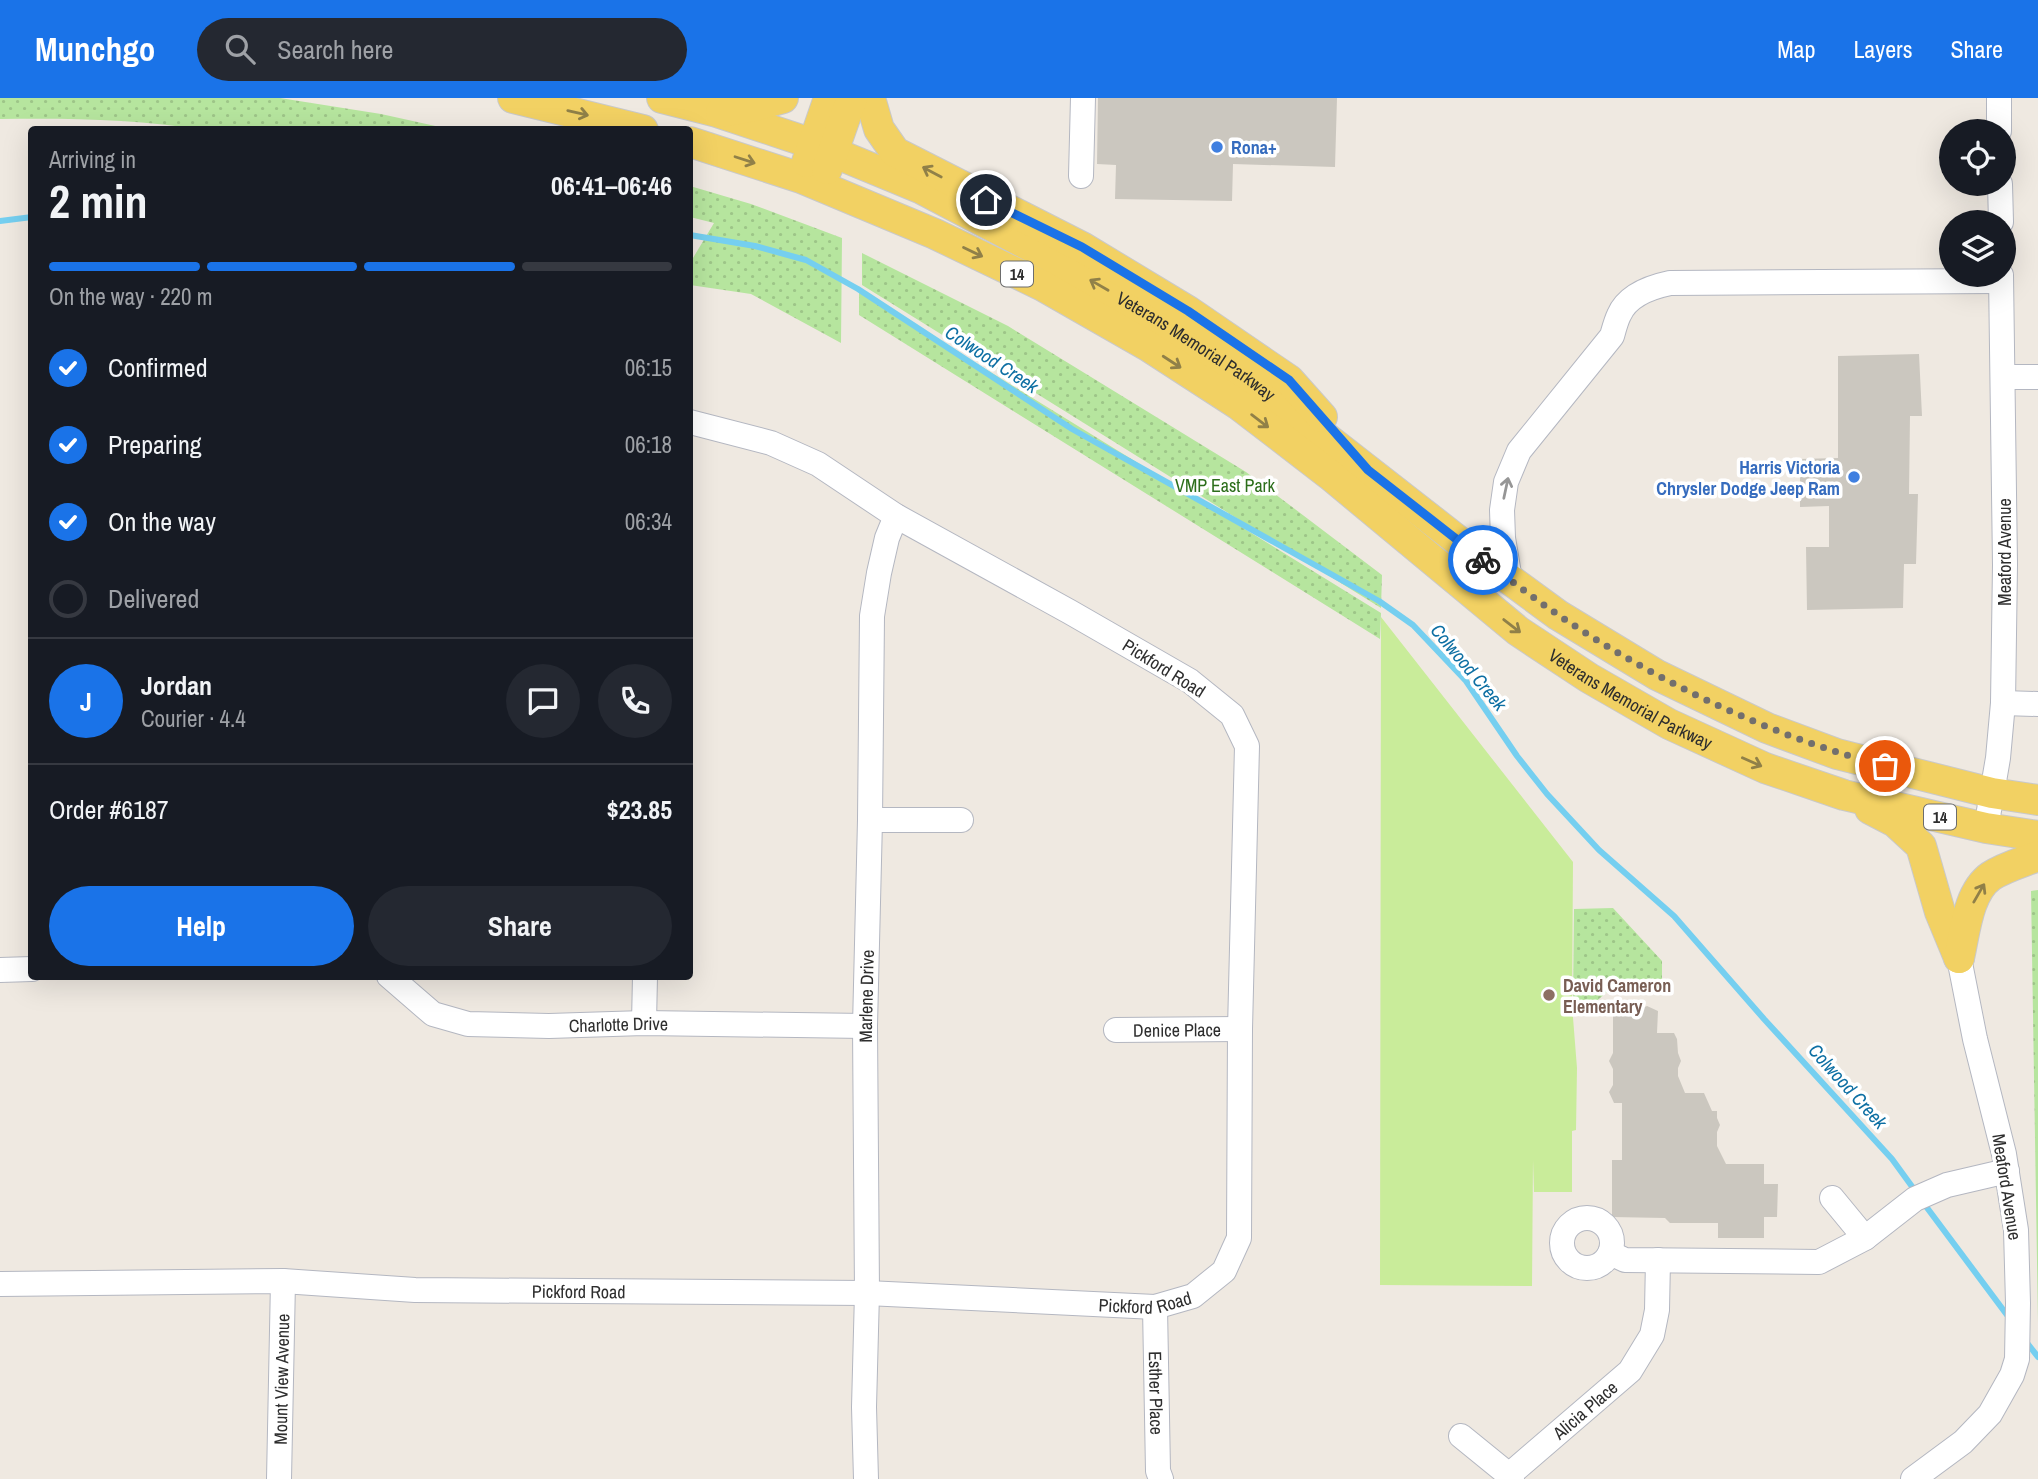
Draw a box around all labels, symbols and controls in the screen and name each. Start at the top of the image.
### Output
search box [197,18,687,81]
text: Munchgo [35,27,155,71]
icon: search [221,30,259,68]
text: Search here [277,32,393,67]
text: Map [1777,33,1815,65]
text: Layers [1853,33,1912,65]
text: Share [1950,33,2003,65]
one-way arrow [566,107,589,120]
map controls [1939,119,2016,287]
button: locate [1939,119,2016,196]
place label: Rona+ [1231,135,1277,160]
marker: Rona+ [1209,139,1225,155]
text: Arriving in [49,144,136,175]
one-way arrow [734,154,756,167]
one-way arrow [923,164,943,178]
text: 06:41–06:46 [551,168,672,203]
text: 2 min [49,170,148,232]
pin [956,170,1016,230]
icon: home [967,181,1005,219]
button: layers [1939,210,2016,287]
one-way arrow [962,246,983,259]
road number: 14 [1001,262,1033,286]
one-way arrow [1089,278,1110,291]
text: On the way · 220 m [49,281,213,312]
street label: Veterans Memorial Parkway [1112,285,1281,407]
water label: Colwood Creek [940,319,1045,400]
icon: check [49,349,87,387]
text: Confirmed [108,350,208,385]
text: 06:15 [625,352,672,383]
one-way arrow [1162,355,1182,369]
one-way arrow [1250,413,1269,428]
icon: check [49,426,87,464]
text: Preparing [108,427,202,462]
text: 06:18 [625,429,672,460]
place label: Harris Victoria Chrysler Dodge Jeep Ram [1656,455,1841,501]
marker: Harris Victoria Chrysler Dodge Jeep Ram [1846,469,1862,485]
park label: VMP East Park [1175,473,1276,498]
one-way arrow [1499,477,1513,500]
street label: Meaford Avenue [1992,498,2017,606]
icon: check [49,503,87,541]
text: On the way [108,504,216,539]
text: 06:34 [625,506,672,537]
courier [1448,525,1518,595]
icon: bike [1464,541,1502,579]
text: Delivered [108,581,199,616]
water label: Colwood Creek [1425,618,1514,717]
one-way arrow [1503,618,1521,634]
street label: Pickford Road [1118,633,1210,703]
street label: Veterans Memorial Parkway [1544,642,1717,755]
button: chat [506,664,580,738]
button: phone [598,664,672,738]
text: Jordan [141,668,212,703]
text: J [80,684,92,719]
text: Courier · 4.4 [141,703,246,734]
pin [1855,736,1915,796]
icon: bag [1866,747,1904,785]
one-way arrow [1741,756,1763,769]
text: Order #6187 [49,792,169,827]
text: $23.85 [607,792,672,827]
road number: 14 [1924,804,1956,830]
one-way arrow [1972,883,1986,903]
button: Help [49,886,354,966]
button: Share [368,886,672,966]
street label: Marlene Drive [852,949,879,1043]
place label: David Cameron Elementary [1563,973,1671,1019]
marker: David Cameron Elementary [1541,987,1557,1003]
street label: Charlotte Drive [568,1010,668,1038]
street label: Denice Place [1133,1017,1221,1042]
water label: Colwood Creek [1803,1038,1894,1135]
street label: Meaford Avenue [1986,1132,2028,1242]
street label: Pickford Road [532,1278,626,1304]
street label: Pickford Road [1098,1285,1194,1320]
street label: Mount View Avenue [267,1313,295,1445]
street label: Esther Place [1143,1351,1170,1435]
street label: Alicia Place [1546,1375,1623,1445]

